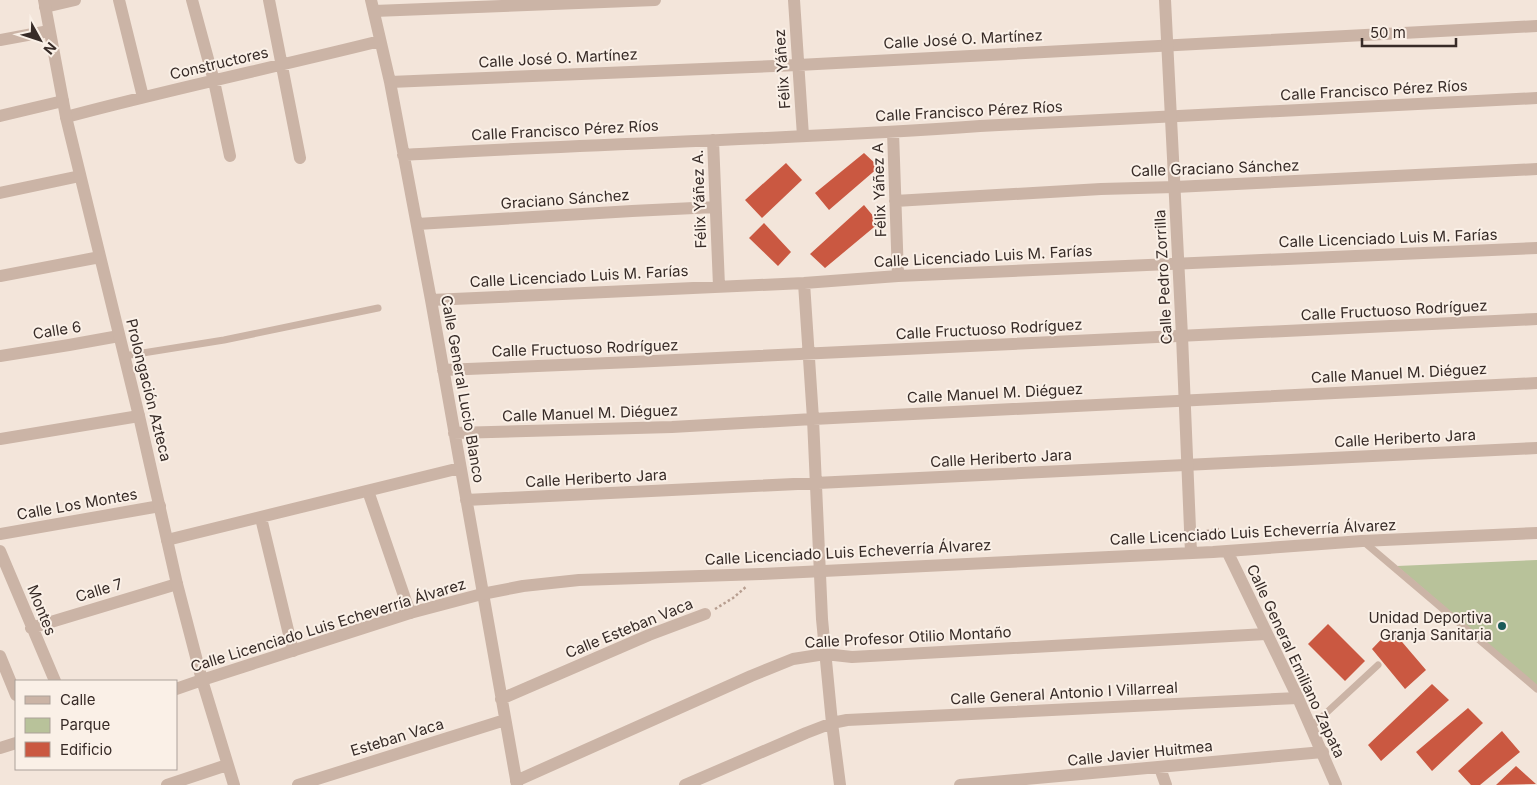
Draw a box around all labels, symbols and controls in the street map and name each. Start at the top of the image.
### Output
north arrow [15,15,65,65]
scale bar [1362,15,1456,47]
text: 50 m [1370,23,1406,42]
street label: Calle José O. Martínez [883,25,1043,53]
street label: Félix Yáñez [770,28,794,110]
text: N [40,39,60,58]
street label: Constructores [168,42,270,84]
street label: Calle José O. Martínez [478,44,638,72]
street label: Calle Francisco Pérez Ríos [1280,76,1468,104]
street label: Calle Francisco Pérez Ríos [875,97,1063,125]
street label: Calle Francisco Pérez Ríos [471,116,659,144]
street label: Félix Yáñez A [868,142,890,238]
street label: Félix Yáñez A. [688,149,710,249]
street label: Calle Graciano Sánchez [1130,156,1300,180]
street label: Graciano Sánchez [500,185,630,213]
street label: Calle Pedro Zorrilla [1150,209,1176,345]
street label: Calle Licenciado Luis M. Farías [1278,225,1498,251]
street label: Calle Licenciado Luis M. Farías [873,241,1093,271]
street label: Calle Licenciado Luis M. Farías [469,261,689,291]
street label: Calle General Lucio Blanco [437,294,489,484]
street label: Calle Fructuoso Rodríguez [1300,296,1488,324]
street label: Calle Fructuoso Rodríguez [895,315,1083,343]
street label: Calle 6 [31,317,83,343]
street label: Prolongación Azteca [122,317,176,463]
street label: Calle Fructuoso Rodríguez [491,335,679,361]
street label: Calle Manuel M. Diéguez [1311,359,1487,387]
street label: Calle Manuel M. Diéguez [907,379,1083,407]
street label: Calle Manuel M. Diéguez [502,400,678,426]
street label: Calle Heriberto Jara [1334,425,1476,451]
street label: Calle Heriberto Jara [930,445,1072,471]
street label: Calle Heriberto Jara [525,465,667,491]
street label: Calle Los Montes [15,484,139,524]
street label: Calle Licenciado Luis Echeverría Álvarez [1109,515,1397,549]
street label: Calle Licenciado Luis Echeverría Álvarez [704,535,992,569]
street label: Calle General Emiliano Zapata [1243,561,1349,761]
street label: Calle 7 [73,574,125,606]
street label: Calle Licenciado Luis Echeverría Álvarez [188,574,468,676]
street label: Montes [23,582,61,638]
street label: Calle Esteban Vaca [562,594,696,662]
place label: Unidad Deportiva Granja Sanitaria [1368,608,1492,644]
marker: Unidad Deportiva Granja Sanitaria [1496,620,1508,632]
street label: Calle Profesor Otilio Montaño [804,622,1012,652]
street label: Calle General Antonio I Villarreal [950,678,1178,708]
legend [15,680,178,770]
text: Calle [60,690,95,709]
street label: Esteban Vaca [348,714,446,760]
text: Parque [60,715,110,734]
street label: Calle Javier Huitmea [1066,736,1214,770]
text: Edificio [60,740,112,759]

